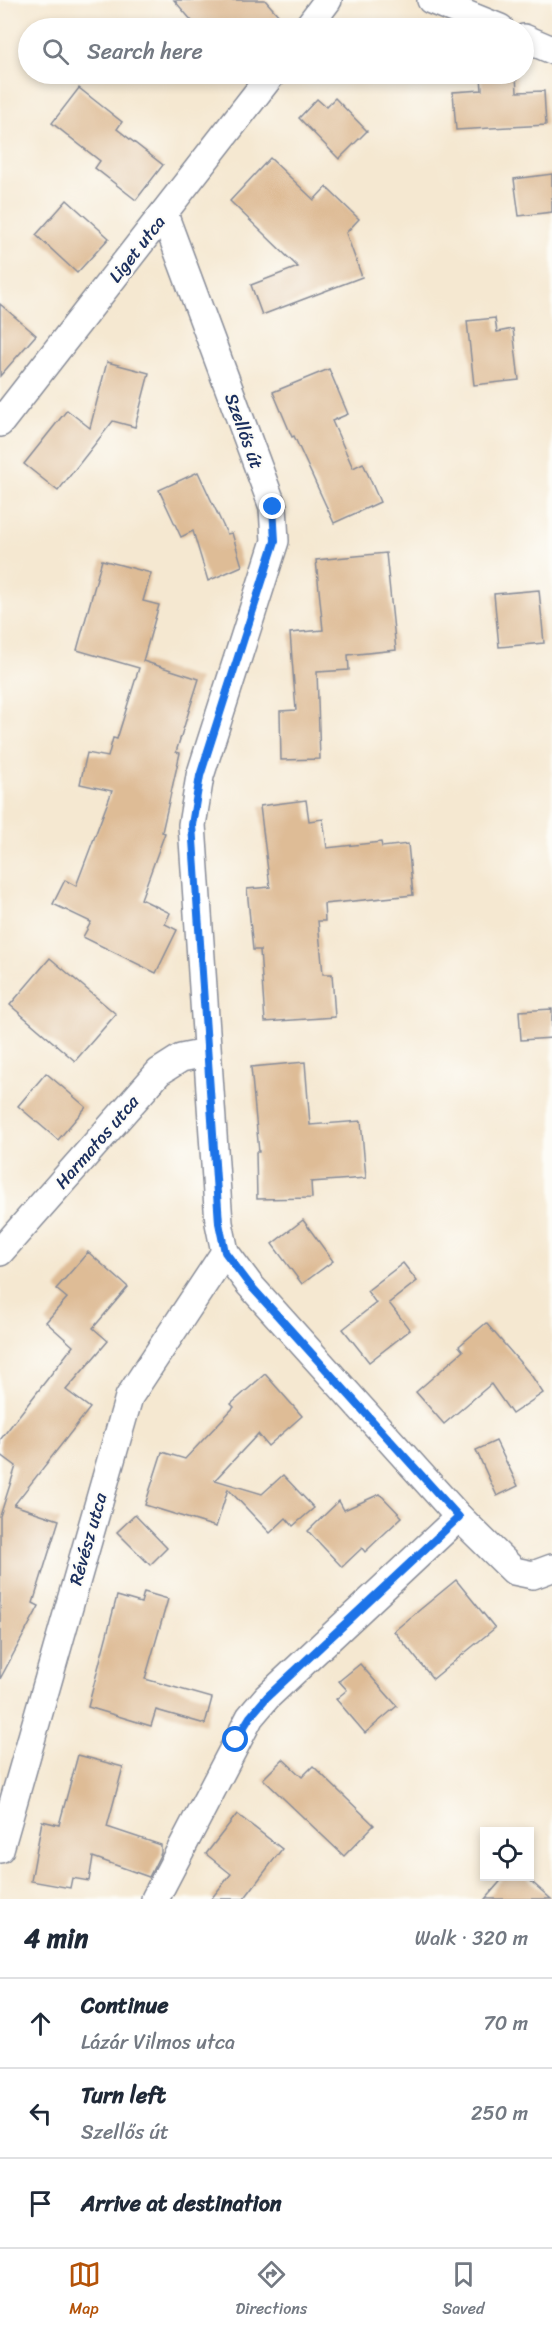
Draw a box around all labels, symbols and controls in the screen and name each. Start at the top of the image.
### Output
search box [18,18,534,84]
text: Search here [87,32,203,71]
icon: search [39,35,72,68]
street label: Liget utca [100,208,174,290]
street label: Szellős út [215,388,273,474]
route end [259,493,285,519]
street label: Harmatos utca [47,1087,148,1197]
street label: Révész utca [60,1488,117,1589]
route start [222,1726,248,1752]
map controls [480,1827,534,1881]
button: locate [480,1827,534,1881]
text: 4 min [24,1915,88,1961]
text: Walk · 320 m [415,1921,528,1956]
text: Continue [81,1986,169,2025]
text: 70 m [483,2006,528,2041]
icon: ahead [24,2007,57,2040]
text: Lázár Vilmos utca [81,2025,235,2060]
text: Turn left [81,2076,166,2115]
text: 250 m [471,2096,528,2131]
icon: left [24,2097,57,2130]
text: Szellős út [81,2115,169,2150]
text: Arrive at destination [81,2184,282,2223]
icon: arrive [24,2187,57,2220]
tab: Map [68,2258,101,2323]
tab: Directions [236,2258,307,2323]
tab: Saved [442,2258,484,2323]

